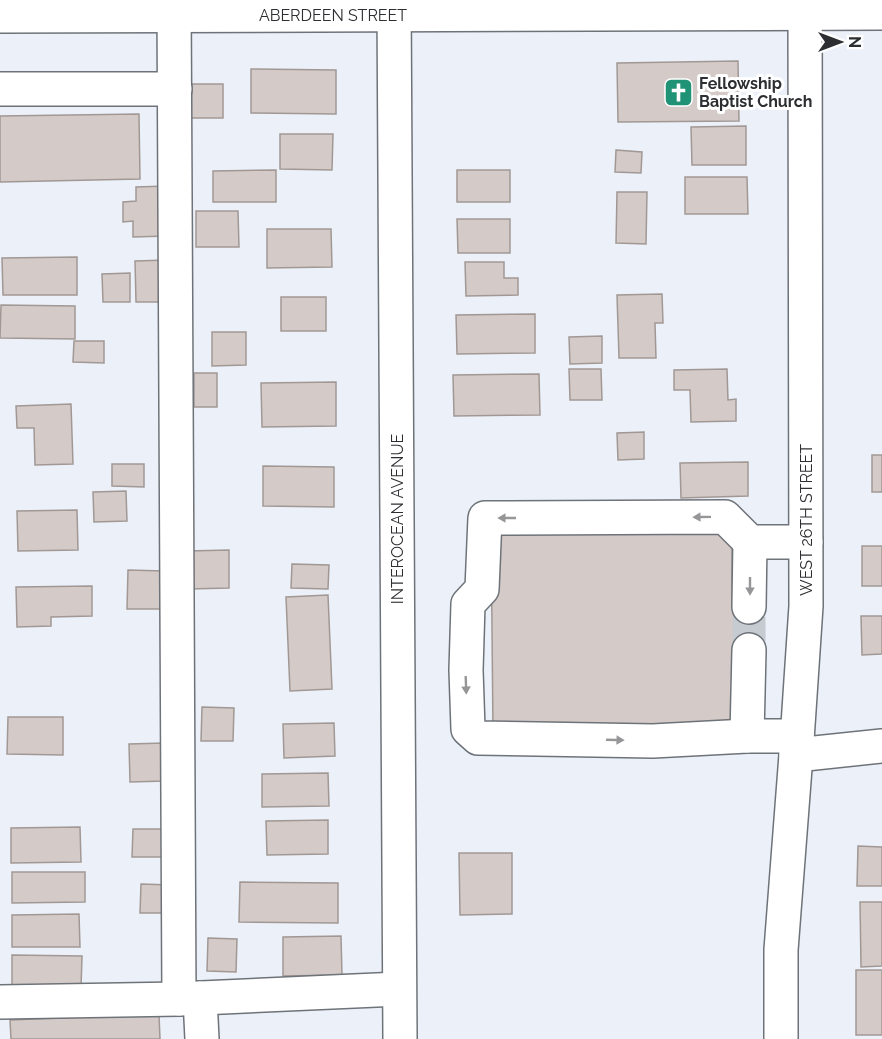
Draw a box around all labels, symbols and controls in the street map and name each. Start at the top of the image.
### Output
street label: ABERDEEN STREET [259,6,407,25]
north arrow [810,12,870,72]
text: N [845,36,864,48]
place label: Fellowship Baptist Church [699,74,812,111]
church icon: Fellowship Baptist Church [662,76,694,108]
street label: INTEROCEAN AVENUE [388,434,407,604]
street label: WEST 26TH STREET [797,444,816,596]
one-way arrow [693,512,712,522]
one-way arrow [498,513,517,523]
one-way arrow [745,577,755,596]
one-way arrow [462,675,471,694]
one-way arrow [606,735,625,745]

